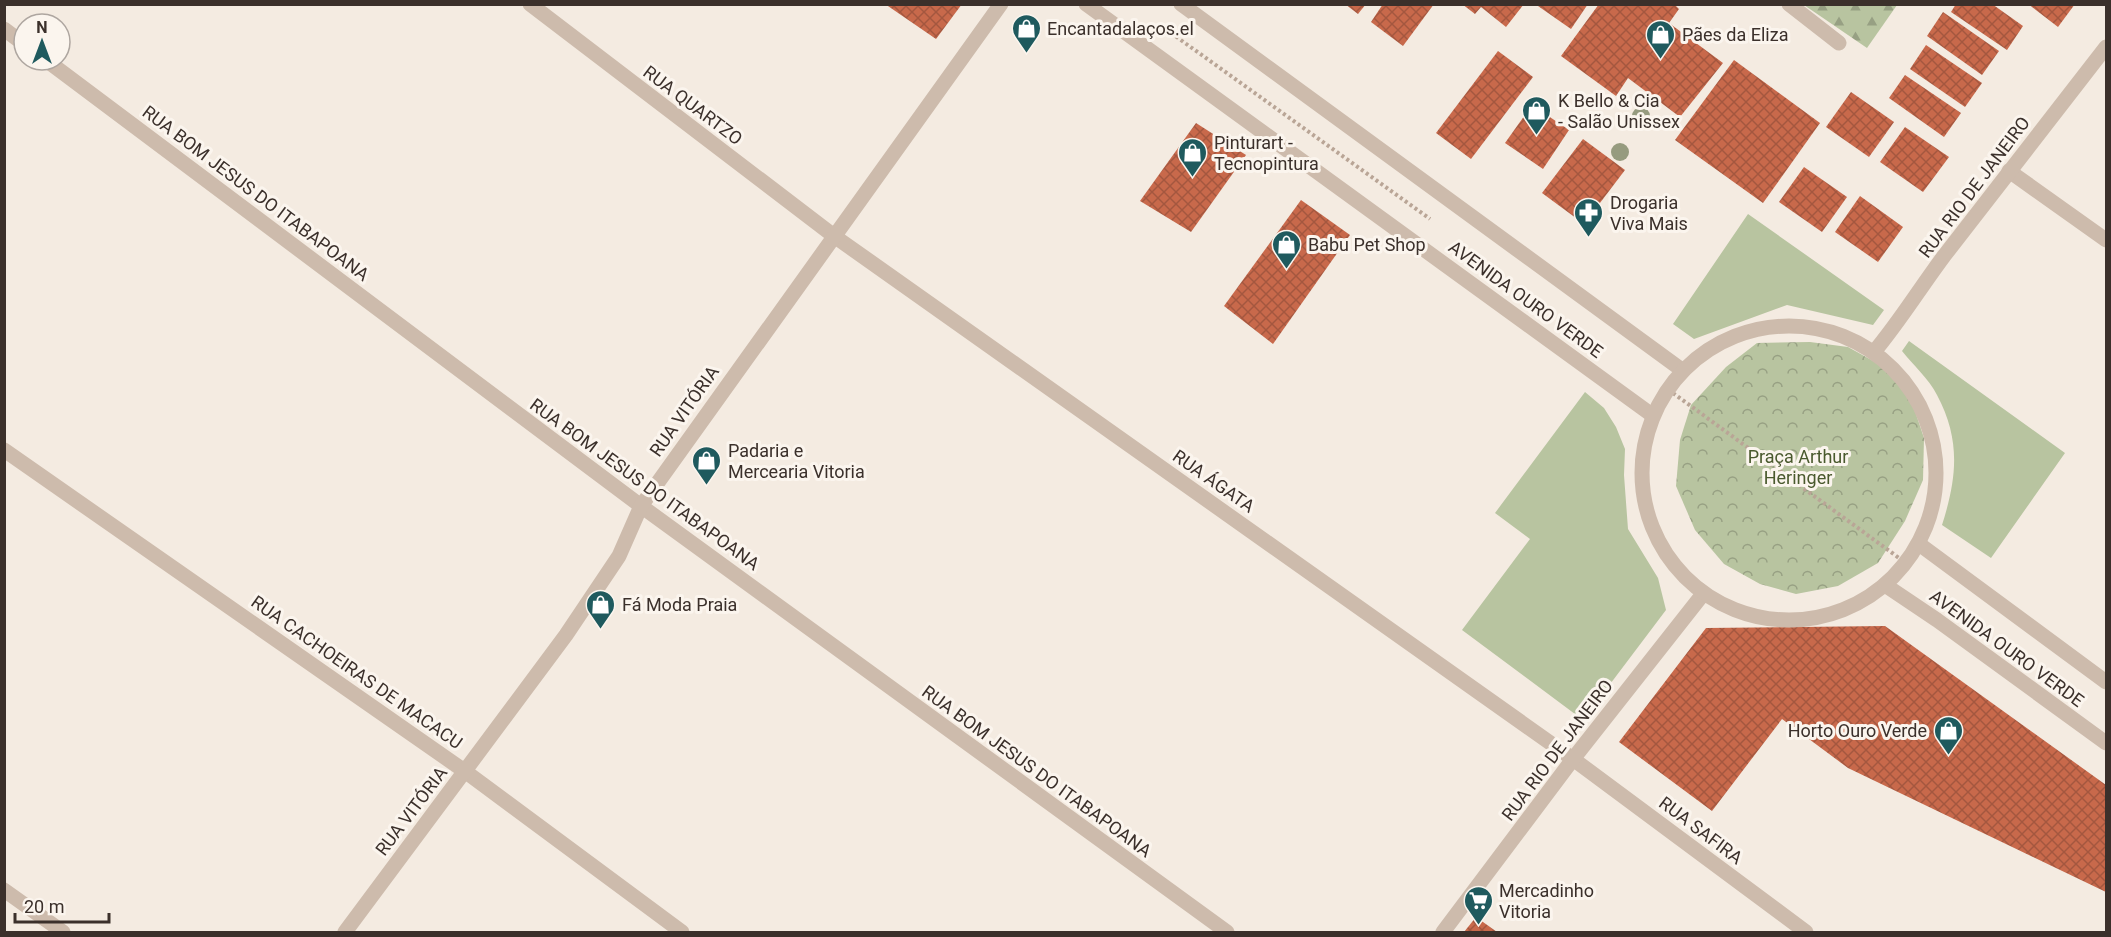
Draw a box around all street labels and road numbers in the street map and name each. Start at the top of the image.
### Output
street label: RUA QUARTZO [639,61,747,149]
street label: RUA BOM JESUS DO ITABAPOANA [139,101,374,285]
street label: RUA RIO DE JANEIRO [1914,112,2034,262]
street label: AVENIDA OURO VERDE [1445,236,1607,362]
street label: RUA VITÓRIA [645,362,723,460]
street label: RUA BOM JESUS DO ITABAPOANA [526,394,764,574]
street label: RUA ÁGATA [1169,445,1259,517]
street label: AVENIDA OURO VERDE [1926,585,2088,711]
street label: RUA CACHOEIRAS DE MACACU [247,591,467,753]
street label: RUA RIO DE JANEIRO [1497,675,1617,825]
street label: RUA BOM JESUS DO ITABAPOANA [918,681,1156,861]
street label: RUA VITÓRIA [371,762,451,860]
street label: RUA SAFIRA [1655,792,1747,868]

